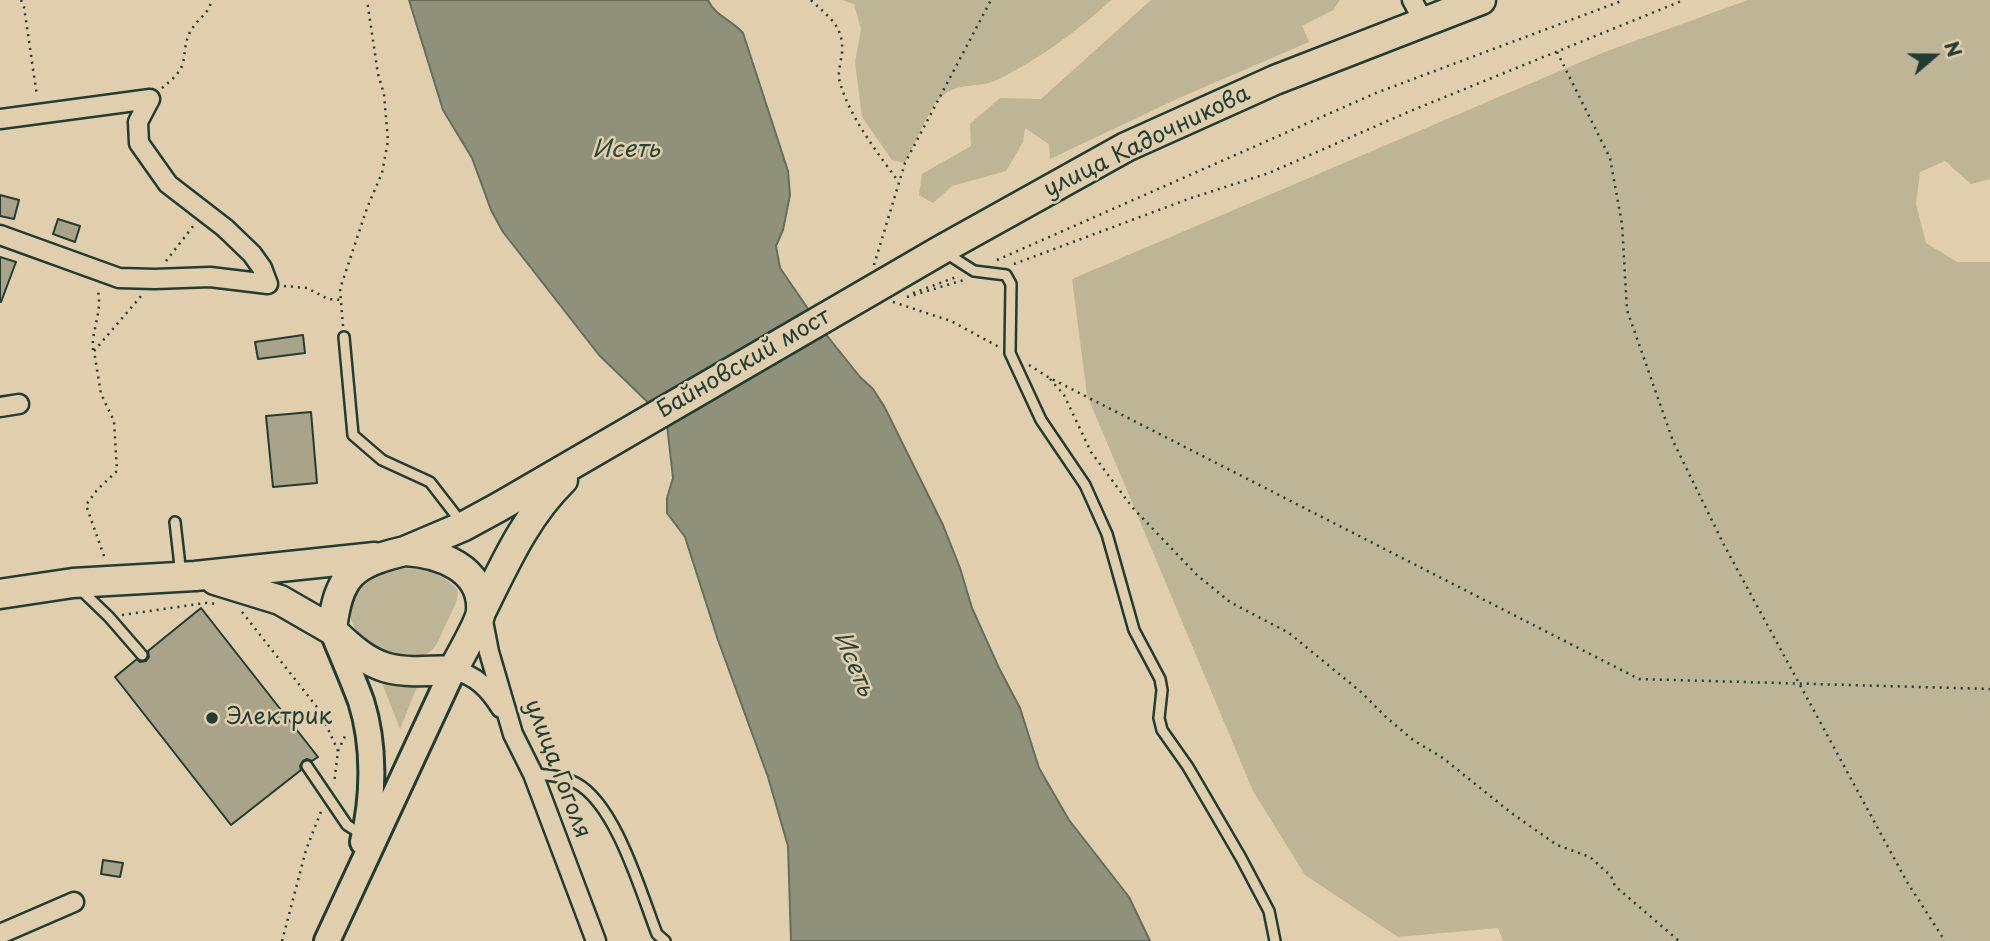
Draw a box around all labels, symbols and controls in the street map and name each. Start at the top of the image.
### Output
north arrow [1899,21,1969,91]
text: N [1938,37,1969,61]
street label: улица Кадочникова [1039,80,1255,204]
water label: Исеть [592,136,660,164]
street label: Байновский мост [652,303,836,425]
water label: Исеть [827,627,879,701]
street label: улица Гоголя [518,696,596,842]
place label: Электрик [226,704,332,732]
marker: Электрик [204,710,220,726]

